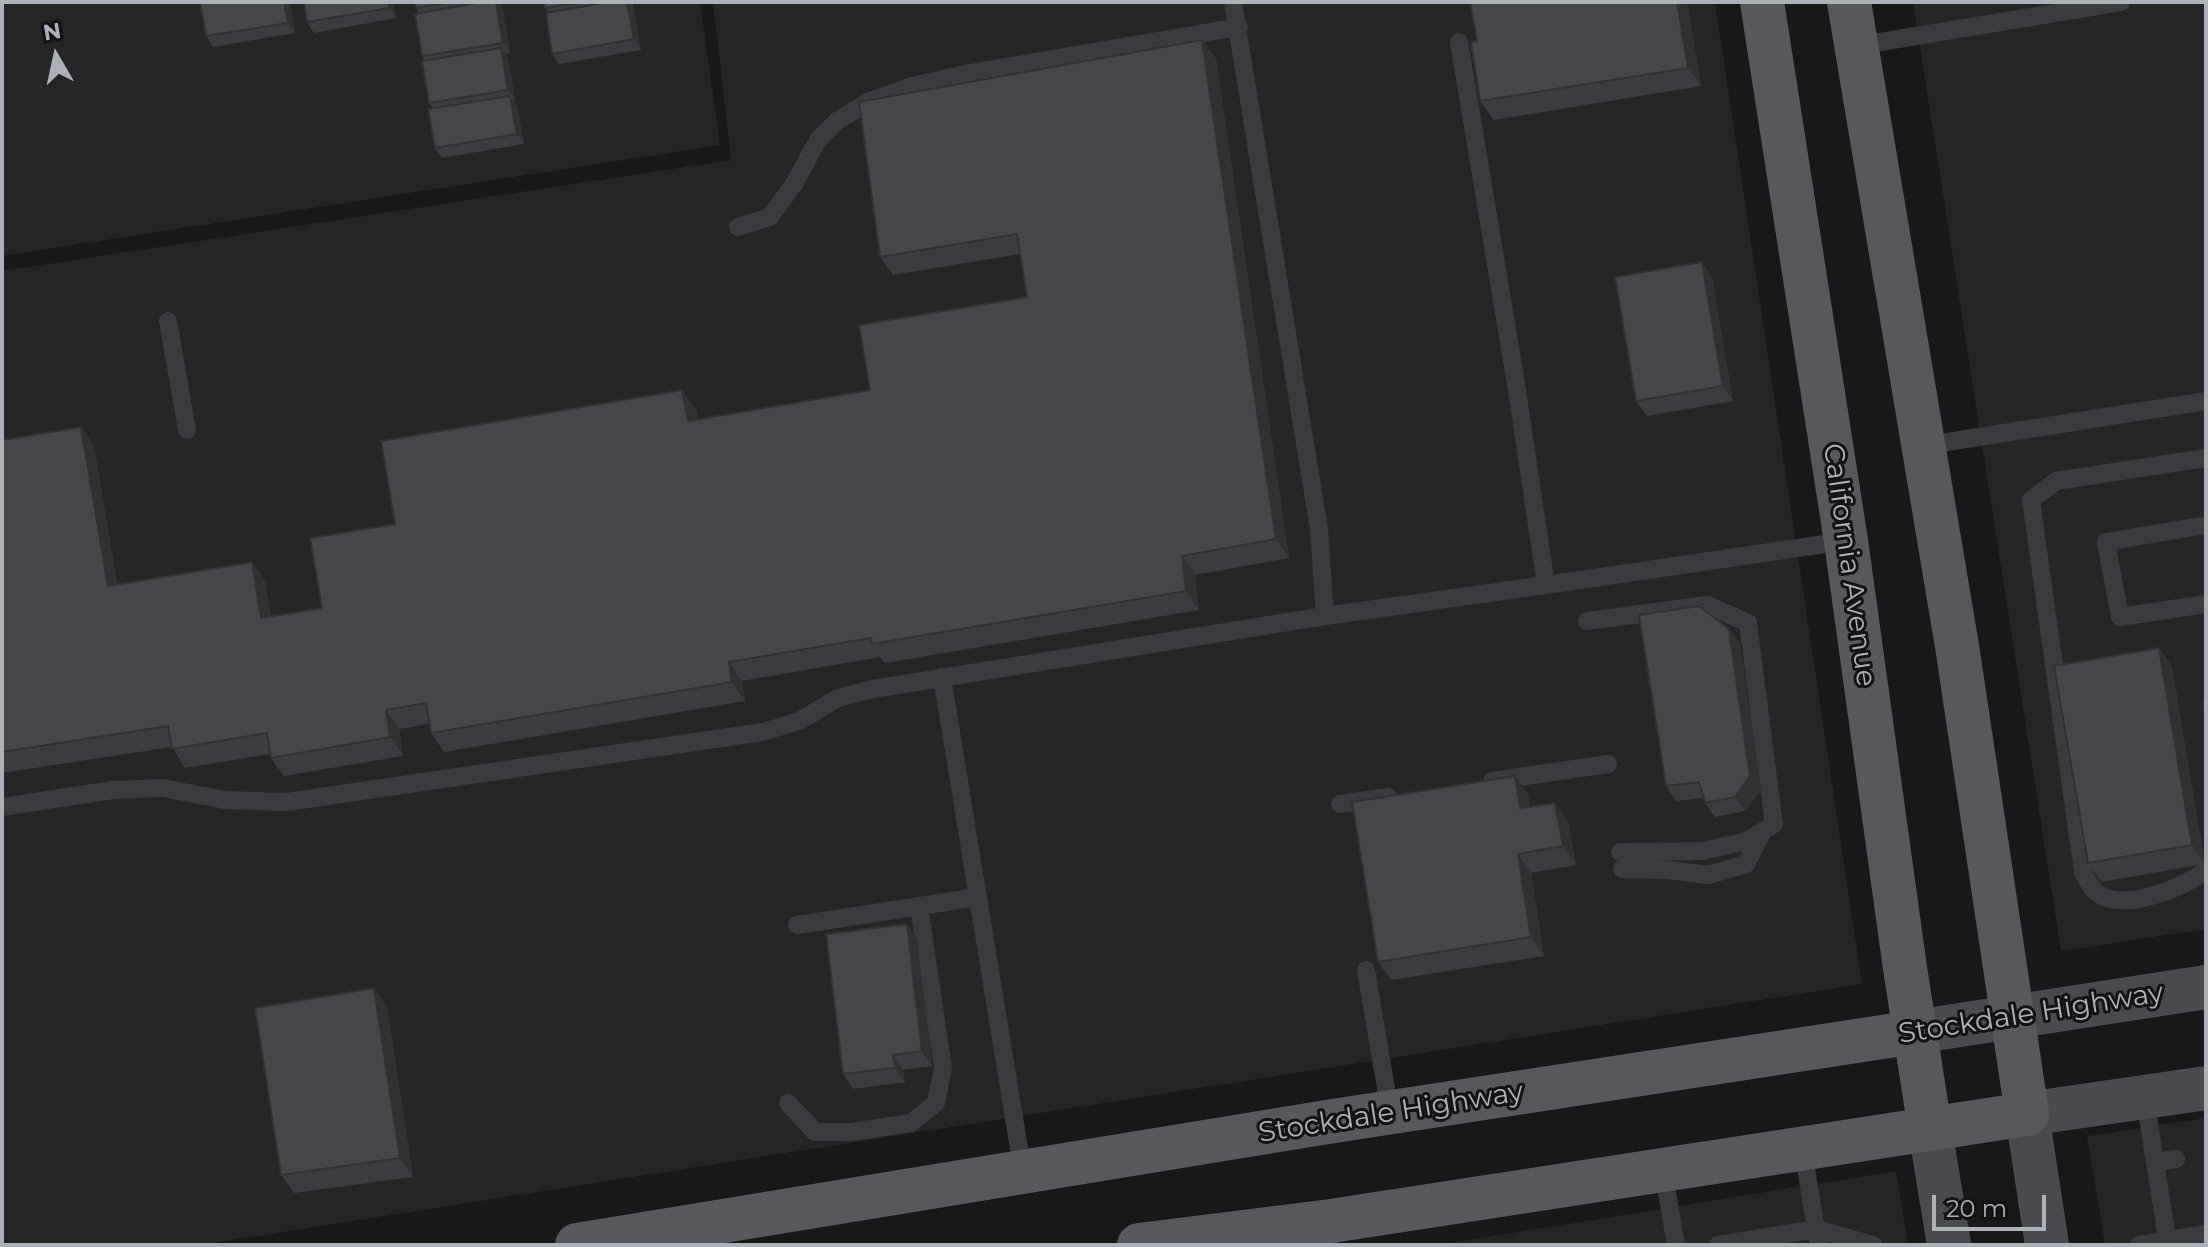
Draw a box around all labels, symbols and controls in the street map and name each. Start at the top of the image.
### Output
north arrow [16,16,96,96]
text: N [41,17,63,47]
street label: California Avenue [1815,441,1883,689]
street label: Stockdale Highway [1896,976,2166,1052]
street label: Stockdale Highway [1256,1075,1526,1151]
scale bar [1936,1179,2050,1229]
text: 20 m [1946,1194,2007,1223]

